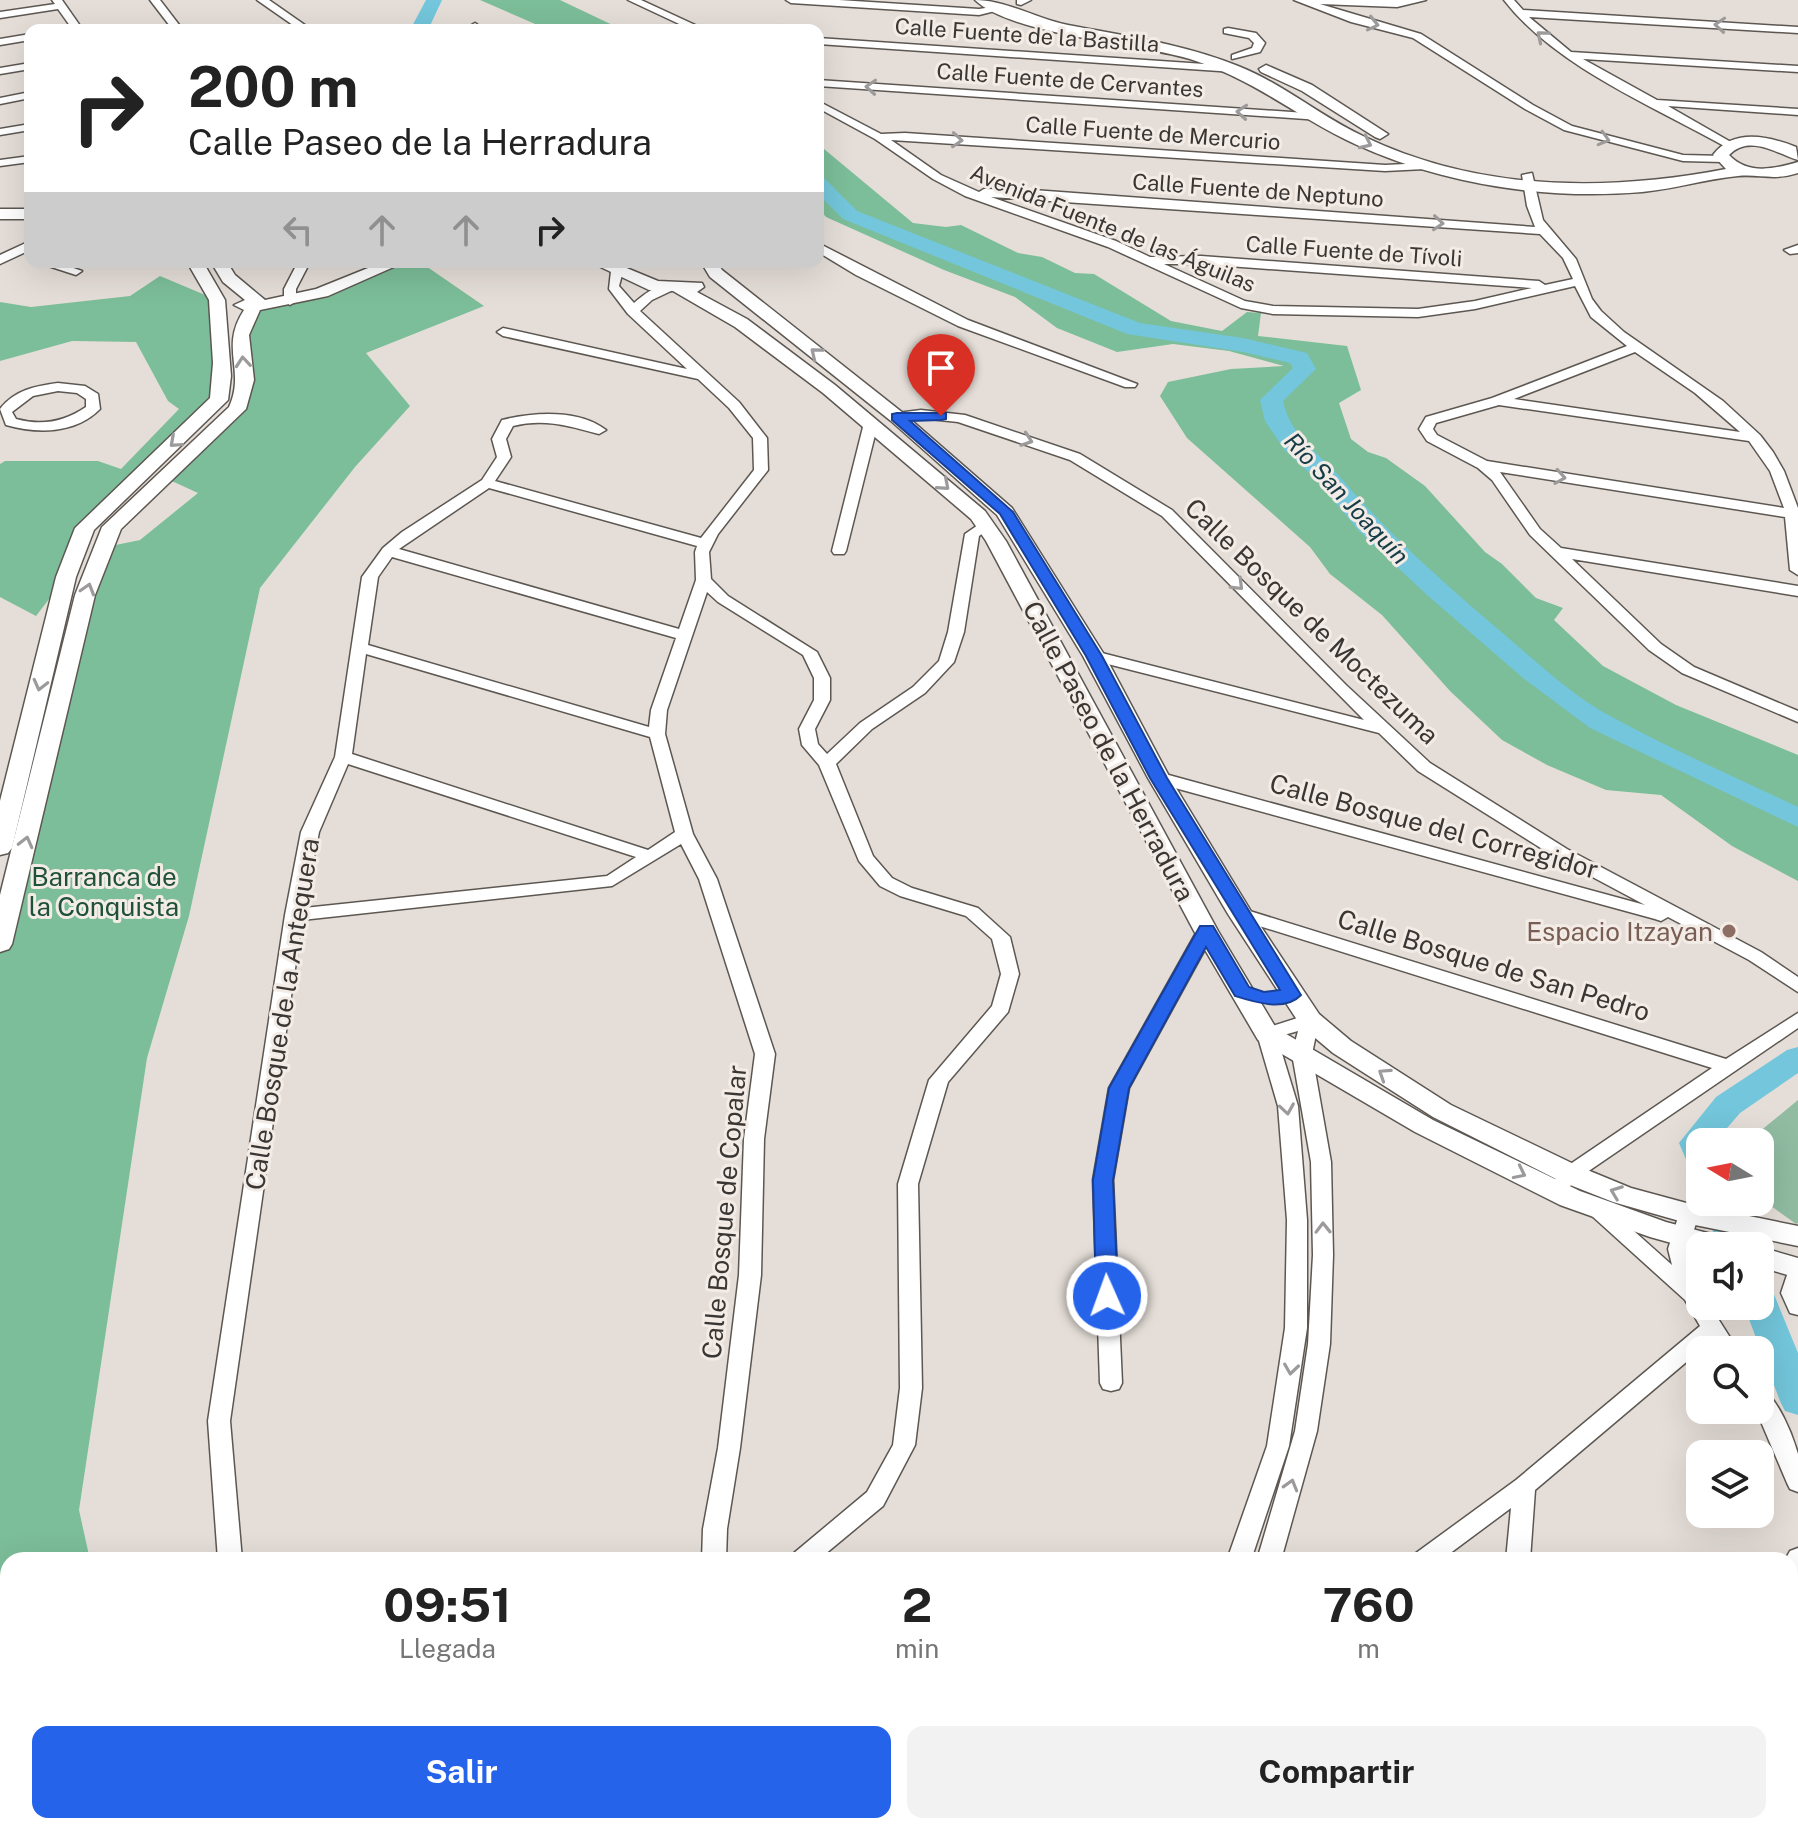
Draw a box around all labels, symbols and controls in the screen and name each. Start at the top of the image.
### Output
street label: Calle Fuente de la Bastilla [894,13,1160,57]
one-way arrow [1366,15,1379,32]
one-way arrow [1713,17,1726,34]
one-way arrow [1537,31,1551,46]
text: 200 m [188,54,358,120]
icon: right [56,56,160,160]
street label: Calle Fuente de Cervantes [936,58,1204,102]
one-way arrow [864,79,877,96]
one-way arrow [1235,104,1248,121]
street label: Calle Fuente de Mercurio [1025,111,1281,155]
text: Calle Paseo de la Herradura [188,121,652,163]
one-way arrow [1597,130,1610,146]
one-way arrow [951,131,964,148]
one-way arrow [1357,133,1372,149]
street label: Avenida Fuente de las Águilas [967,159,1259,297]
street label: Calle Fuente de Neptuno [1131,168,1385,212]
icon: left [276,208,320,252]
icon: ahead [360,208,404,252]
icon: ahead [444,208,488,252]
icon: right [528,208,572,252]
one-way arrow [1432,214,1445,231]
street label: Calle Fuente de Tívoli [1245,230,1463,272]
pin [907,334,975,416]
icon: arrive [919,346,963,390]
one-way arrow [810,349,825,363]
one-way arrow [234,355,251,368]
water label: Río San Joaquín [1279,427,1415,569]
one-way arrow [1019,431,1033,447]
one-way arrow [170,433,184,447]
one-way arrow [1553,468,1567,485]
one-way arrow [934,476,949,490]
street label: Calle Bosque de Moctezuma [1179,492,1445,750]
one-way arrow [1229,576,1243,590]
one-way arrow [78,583,94,597]
street label: Calle Paseo de la Herradura [1017,596,1201,906]
one-way arrow [32,677,49,691]
street label: Calle Bosque del Corregidor [1266,767,1602,885]
one-way arrow [16,835,33,849]
street label: Calle Bosque de la Antequera [239,836,325,1192]
park label: Barranca de la Conquista [29,861,179,922]
street label: Calle Bosque de San Pedro [1334,903,1654,1027]
place label: Espacio Itzayan [1526,916,1713,947]
marker: Espacio Itzayan [1720,922,1738,940]
street label: Calle Bosque de Copalar [696,1064,752,1360]
one-way arrow [1378,1069,1393,1084]
one-way arrow [1278,1103,1295,1116]
north arrow [1686,1128,1774,1216]
map controls [1686,1128,1774,1528]
one-way arrow [1512,1163,1527,1179]
one-way arrow [1609,1185,1623,1202]
one-way arrow [1314,1221,1331,1234]
button: sound [1686,1232,1774,1320]
position arrow [1065,1254,1149,1338]
button: search [1686,1336,1774,1424]
one-way arrow [1283,1362,1300,1375]
button: layers [1686,1440,1774,1528]
one-way arrow [1281,1479,1298,1493]
text: 09:51 [383,1576,512,1633]
text: 2 [902,1576,932,1633]
text: 760 [1323,1576,1415,1633]
text: Llegada [399,1633,496,1664]
text: min [895,1633,939,1664]
text: m [1357,1633,1380,1664]
button: Salir [32,1726,891,1818]
button: Compartir [907,1726,1766,1818]

